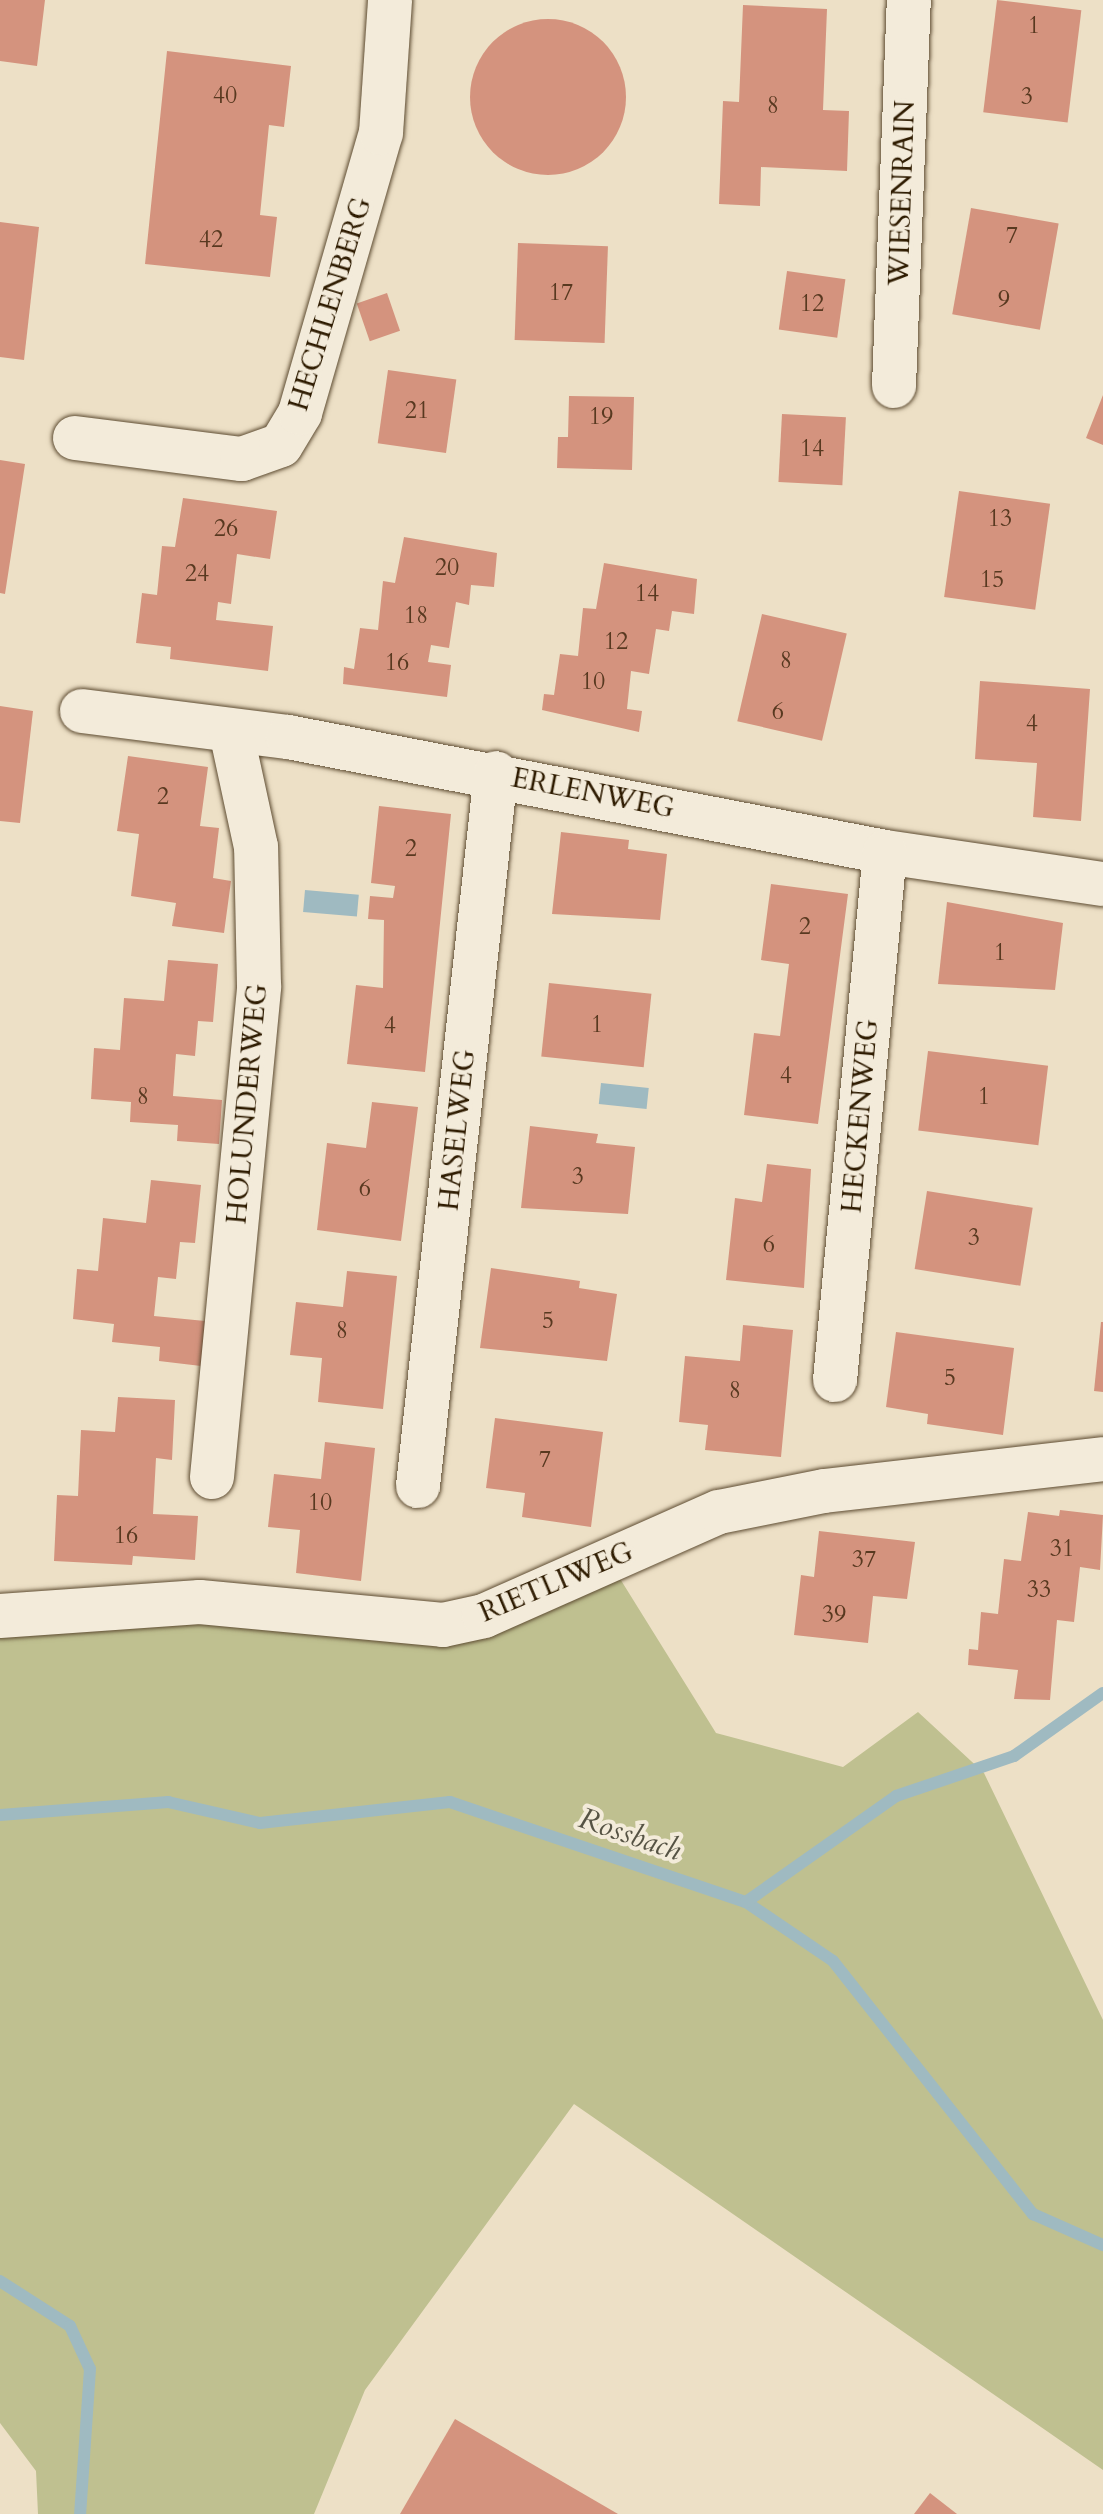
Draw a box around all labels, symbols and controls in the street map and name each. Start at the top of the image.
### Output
house number: 1 [1028,12,1040,40]
house number: 40 [213,82,237,110]
house number: 3 [1021,83,1033,111]
house number: 8 [767,92,779,120]
street label: WIESENRAIN [882,100,922,286]
street label: HECHLENBERG [282,193,378,415]
house number: 7 [1006,222,1018,250]
house number: 42 [199,226,223,254]
house number: 17 [549,279,573,307]
house number: 9 [998,286,1010,314]
house number: 12 [800,290,824,318]
house number: 21 [405,397,429,425]
house number: 19 [589,403,613,431]
house number: 14 [800,435,824,463]
house number: 13 [988,505,1012,533]
house number: 26 [214,515,238,543]
house number: 20 [435,554,459,582]
house number: 24 [185,560,209,588]
house number: 15 [980,566,1004,594]
house number: 14 [635,580,659,608]
house number: 18 [404,602,428,630]
house number: 12 [604,628,628,656]
house number: 8 [780,647,792,675]
house number: 16 [385,649,409,677]
house number: 10 [581,668,605,696]
house number: 6 [772,698,784,726]
house number: 4 [1026,710,1038,738]
street label: ERLENWEG [509,761,677,825]
house number: 2 [157,783,169,811]
house number: 2 [405,835,417,863]
house number: 2 [799,913,811,941]
house number: 1 [994,939,1006,967]
street label: HOLUNDERWEG [220,982,274,1226]
house number: 1 [591,1011,603,1039]
house number: 4 [384,1012,396,1040]
street label: HECKENWEG [835,1018,885,1214]
street label: HASELWEG [432,1048,482,1212]
house number: 4 [780,1062,792,1090]
house number: 8 [137,1083,149,1111]
house number: 1 [978,1083,990,1111]
house number: 3 [572,1163,584,1191]
house number: 6 [359,1175,371,1203]
house number: 3 [968,1224,980,1252]
house number: 6 [763,1231,775,1259]
house number: 5 [542,1307,554,1335]
house number: 8 [336,1317,348,1345]
house number: 5 [944,1364,956,1392]
house number: 8 [729,1377,741,1405]
house number: 7 [539,1446,551,1474]
house number: 10 [308,1489,332,1517]
house number: 16 [114,1522,138,1550]
street label: RIETLIWEG [474,1535,638,1629]
house number: 31 [1050,1535,1074,1563]
house number: 37 [852,1546,876,1574]
house number: 33 [1027,1576,1051,1604]
house number: 39 [822,1601,846,1629]
water label: Rossbach [574,1801,686,1869]

